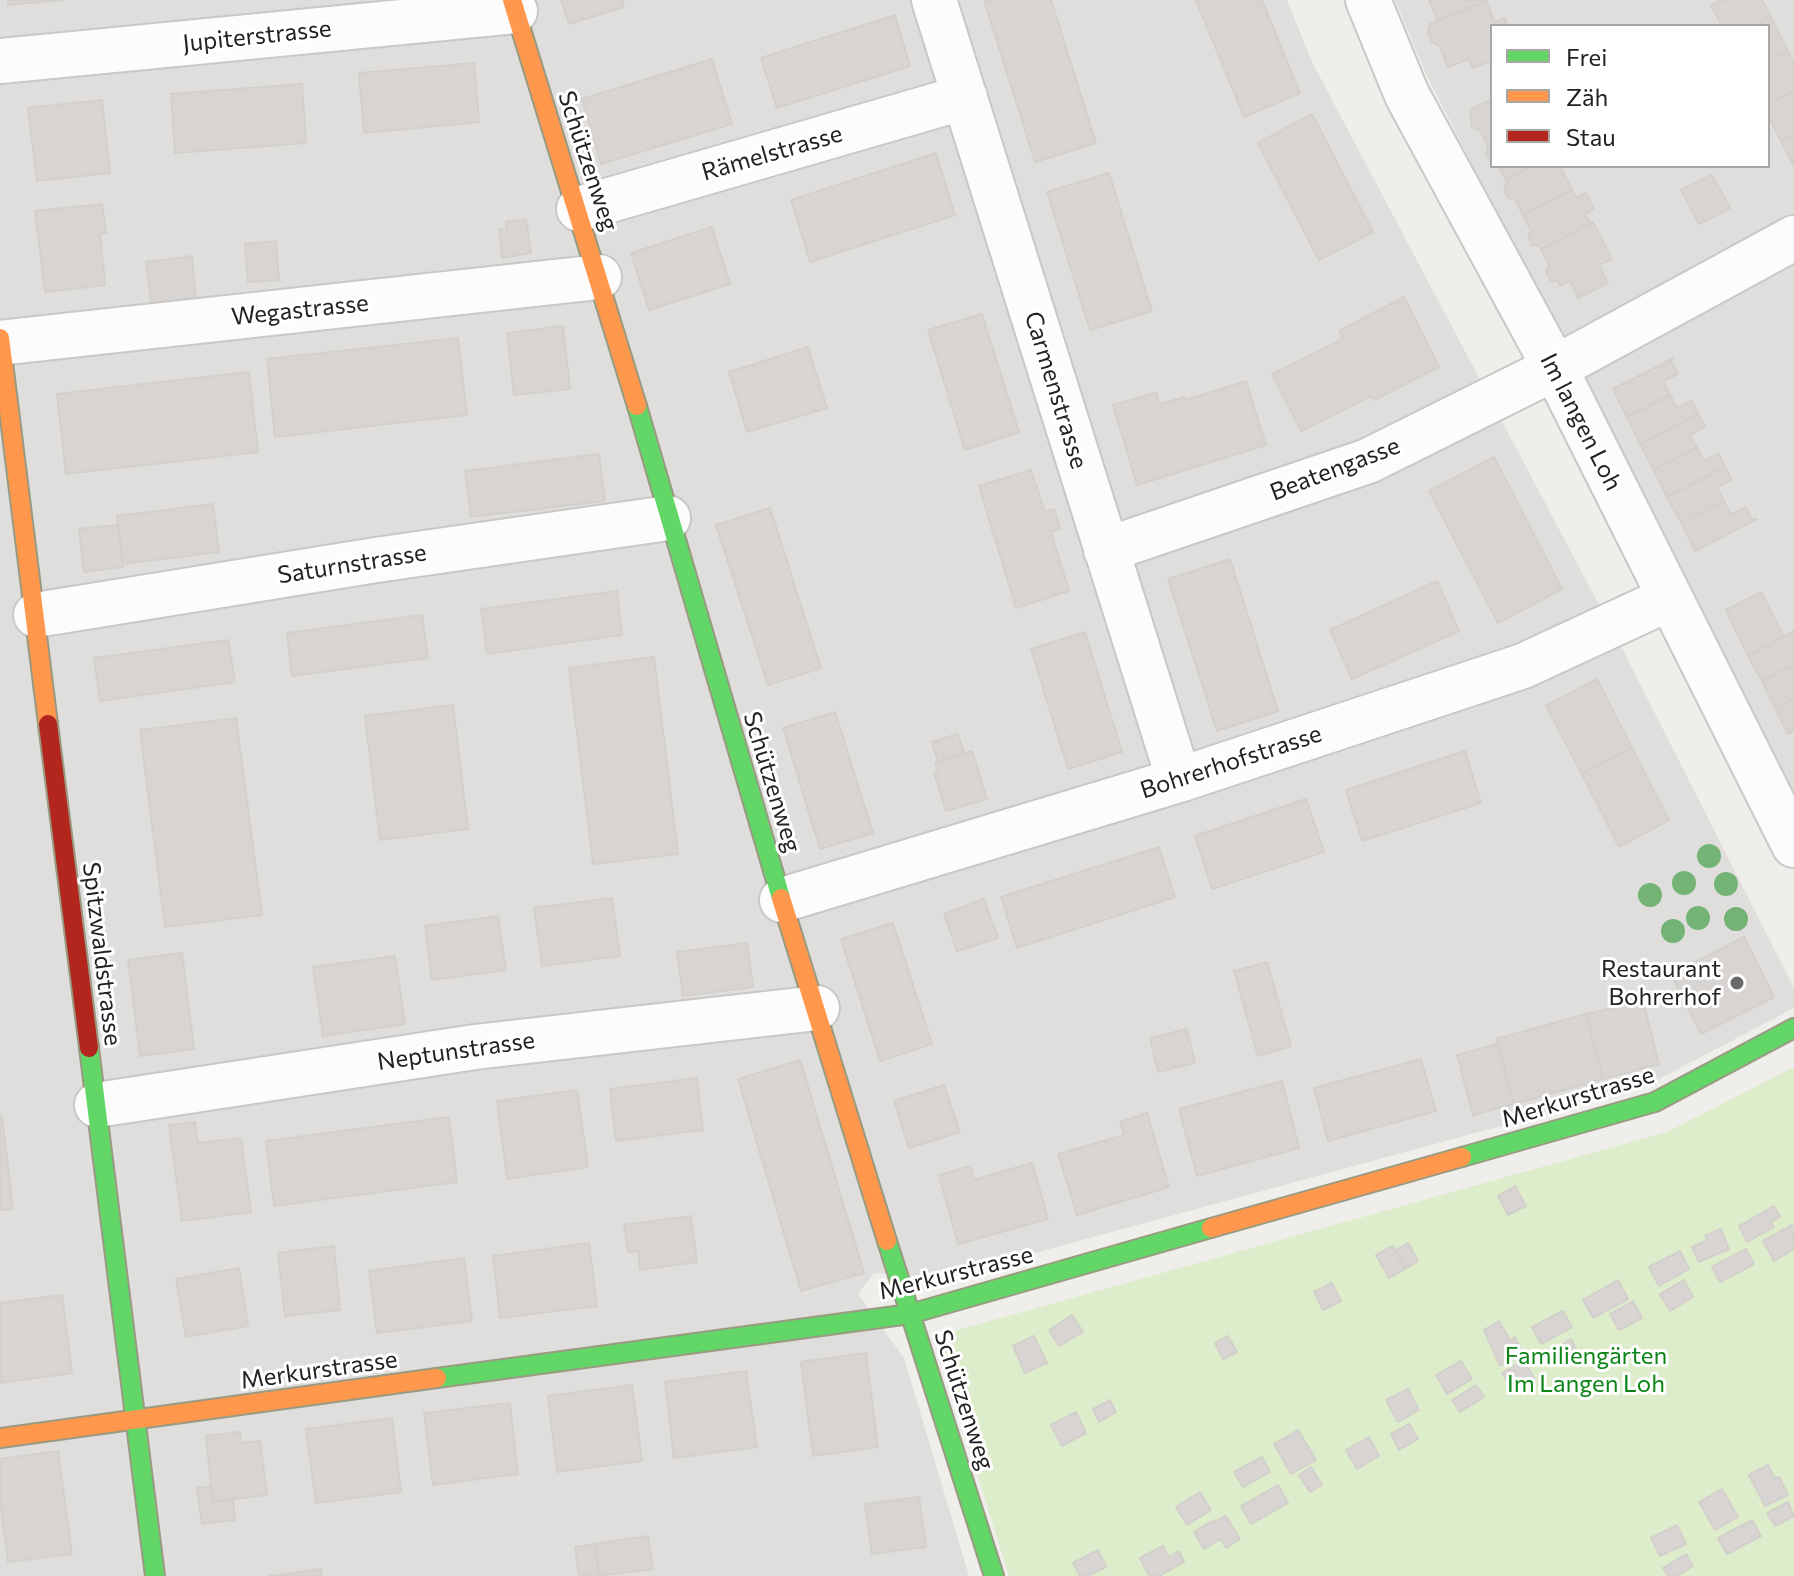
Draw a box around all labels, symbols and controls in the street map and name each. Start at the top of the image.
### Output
street label: Jupiterstrasse [181,14,333,58]
legend [1490,24,1770,168]
text: Frei [1566,42,1607,71]
text: Zäh [1566,82,1608,111]
street label: Schützenweg [552,87,624,235]
street label: Rämelstrasse [698,119,846,187]
text: Stau [1566,122,1616,151]
street label: Wegastrasse [230,288,370,332]
street label: Carmenstrasse [1018,308,1094,472]
street label: Im langen Loh [1534,349,1628,495]
street label: Beatengasse [1266,431,1404,507]
street label: Saturnstrasse [276,538,428,590]
street label: Schützenweg [737,708,807,856]
street label: Bohrerhofstrasse [1137,719,1325,805]
street label: Spitzwaldstrasse [76,861,128,1047]
place label: Restaurant Bohrerhof [1601,955,1721,1011]
marker: Restaurant Bohrerhof [1728,974,1746,992]
street label: Neptunstrasse [375,1026,537,1076]
street label: Merkurstrasse [1498,1060,1658,1134]
street label: Merkurstrasse [876,1240,1036,1306]
street label: Schützenweg [928,1326,1000,1474]
park label: Familiengärten Im Langen Loh [1505,1342,1667,1398]
street label: Merkurstrasse [239,1345,399,1395]

